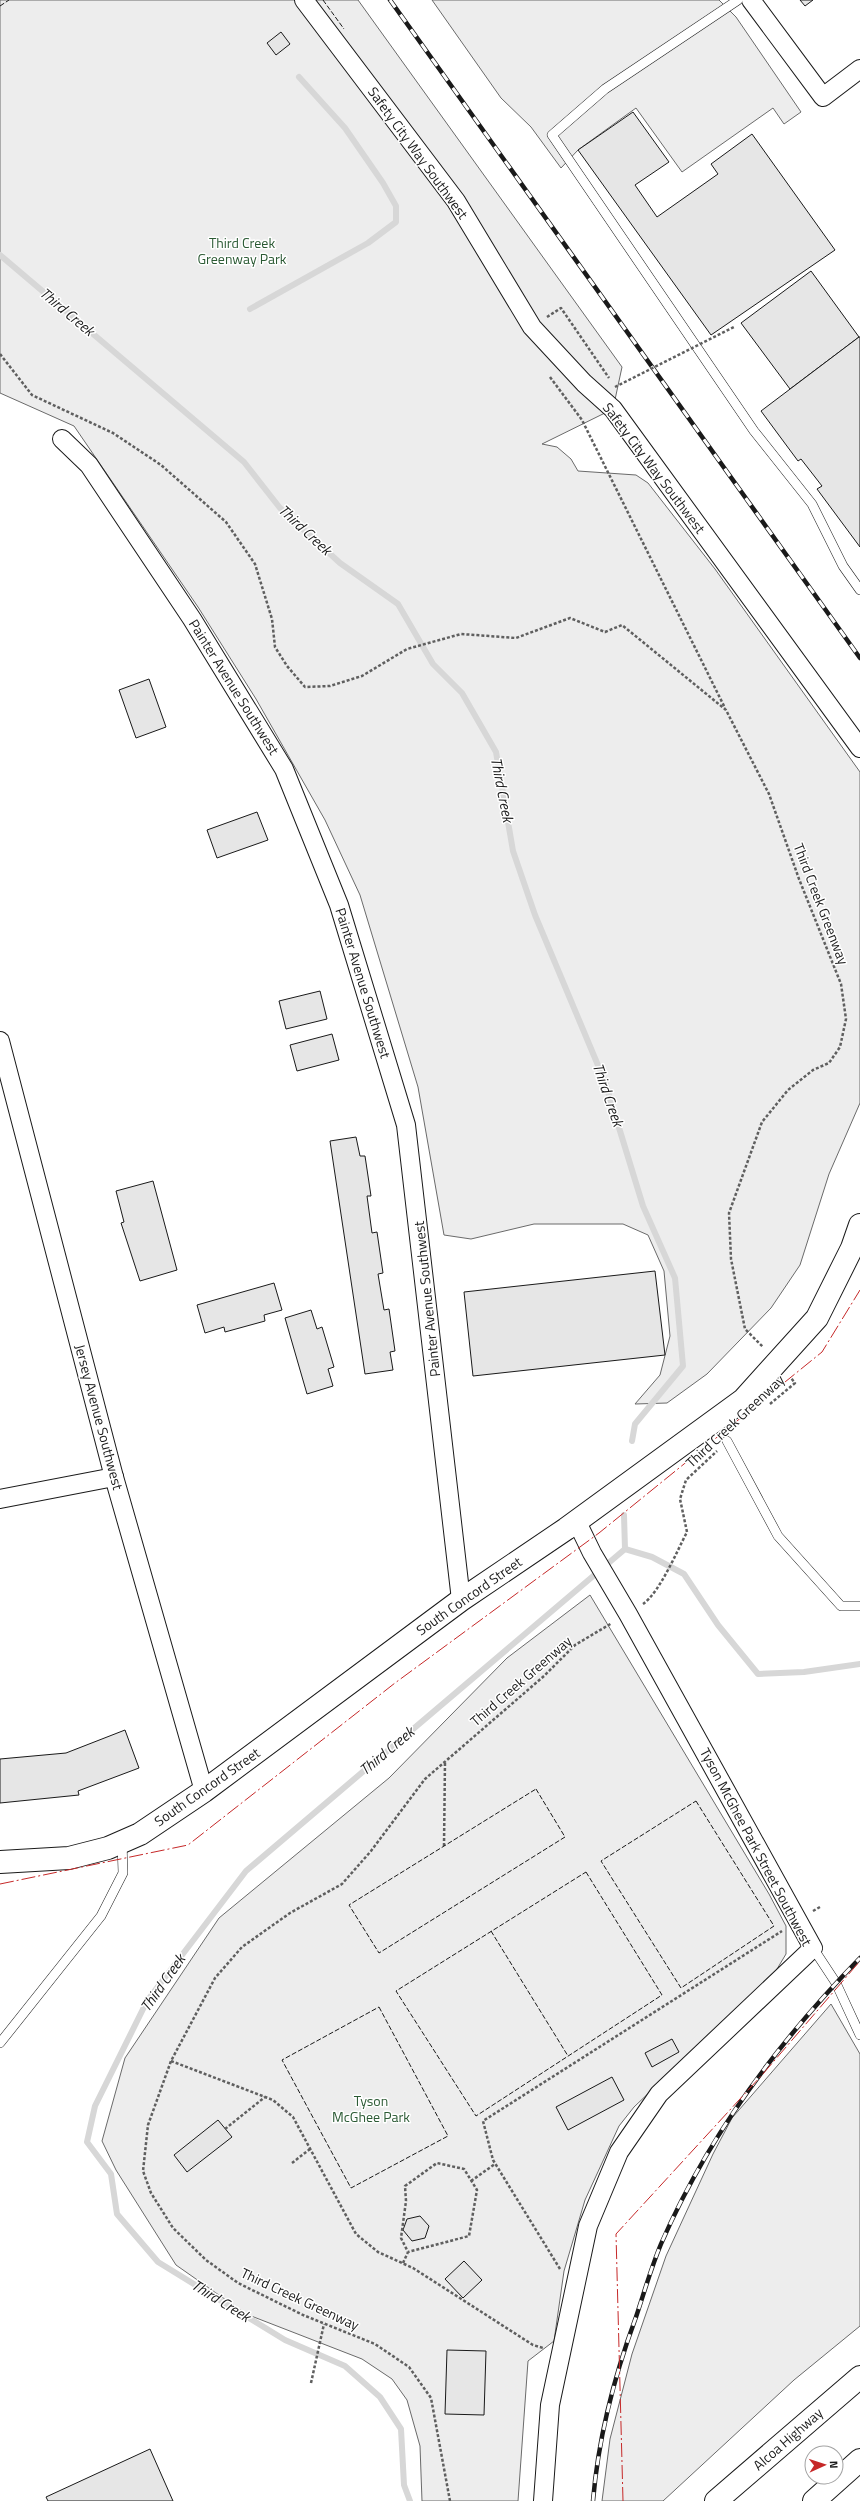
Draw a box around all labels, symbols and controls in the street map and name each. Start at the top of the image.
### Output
street label: Safety City Way Southwest [363,82,474,223]
park label: Third Creek Greenway Park [197,232,287,269]
water label: Third Creek [35,282,102,343]
street label: Safety City Way Southwest [598,398,711,538]
water label: Third Creek [274,499,339,562]
street label: Painter Avenue Southwest [184,615,285,759]
water label: Third Creek [485,756,520,827]
street label: Third Creek Greenway [789,840,854,968]
street label: Painter Avenue Southwest [331,905,396,1061]
water label: Third Creek [587,1060,631,1132]
street label: Painter Avenue Southwest [408,1220,445,1378]
street label: Jersey Avenue Southwest [70,1342,129,1492]
street label: Third Creek Greenway [681,1369,789,1472]
street label: South Concord Street [412,1551,526,1640]
street label: Third Creek Greenway [465,1630,576,1731]
water label: Third Creek [354,1719,421,1781]
street label: South Concord Street [150,1742,264,1831]
street label: Tyson McGhee Park Street Southwest [695,1744,818,1950]
water label: Third Creek [134,1947,192,2016]
park label: Tyson McGhee Park [332,2090,410,2127]
street label: Third Creek Greenway [238,2262,363,2335]
water label: Third Creek [187,2273,257,2329]
street label: Alcoa Highway [748,2402,827,2475]
north arrow [804,2445,844,2485]
text: N [826,2460,842,2469]

